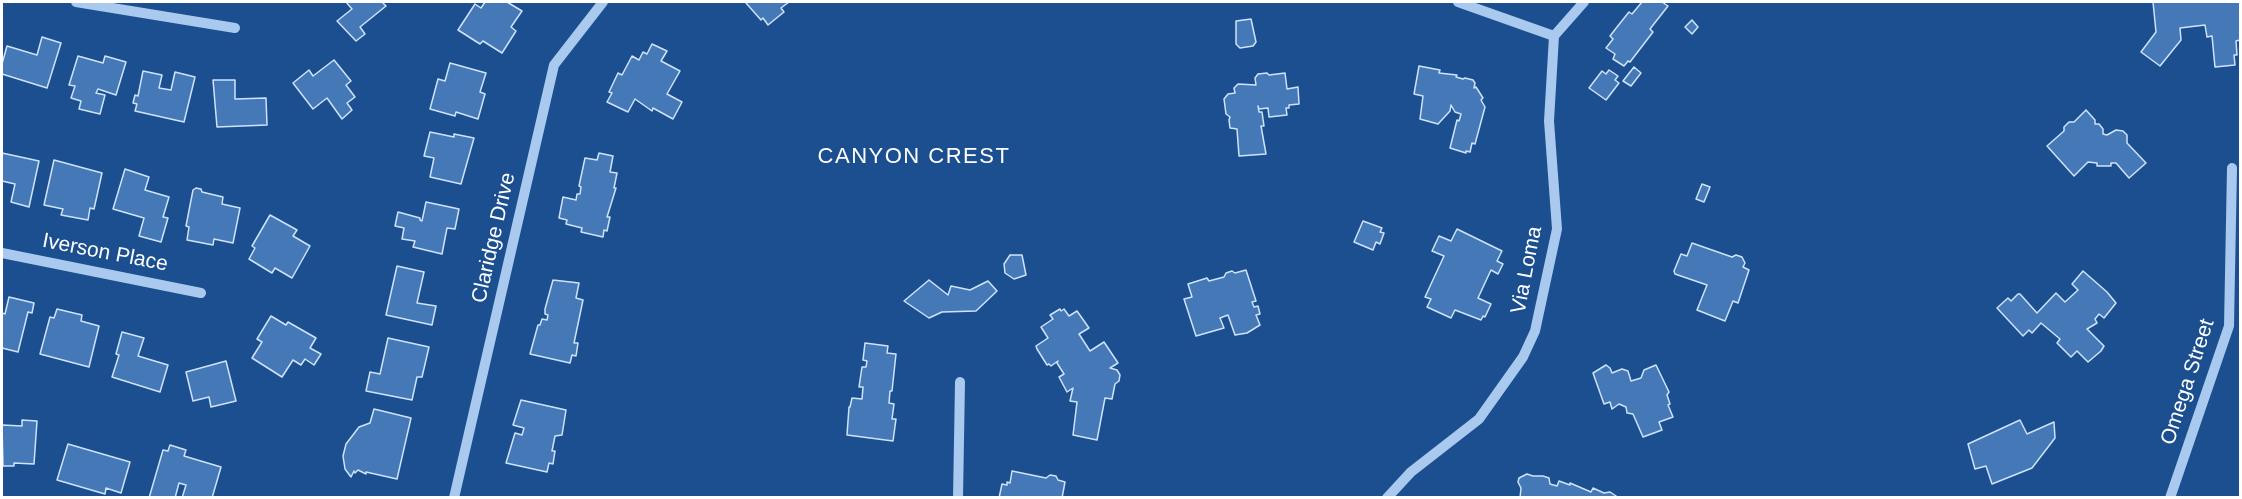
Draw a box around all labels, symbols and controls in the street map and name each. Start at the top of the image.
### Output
district label: CANYON CREST [818,144,1010,170]
street label: Claridge Drive [467,170,521,306]
street label: Via Loma [1506,224,1548,316]
street label: Iverson Place [40,228,170,278]
street label: Omega Street [2156,316,2220,448]

